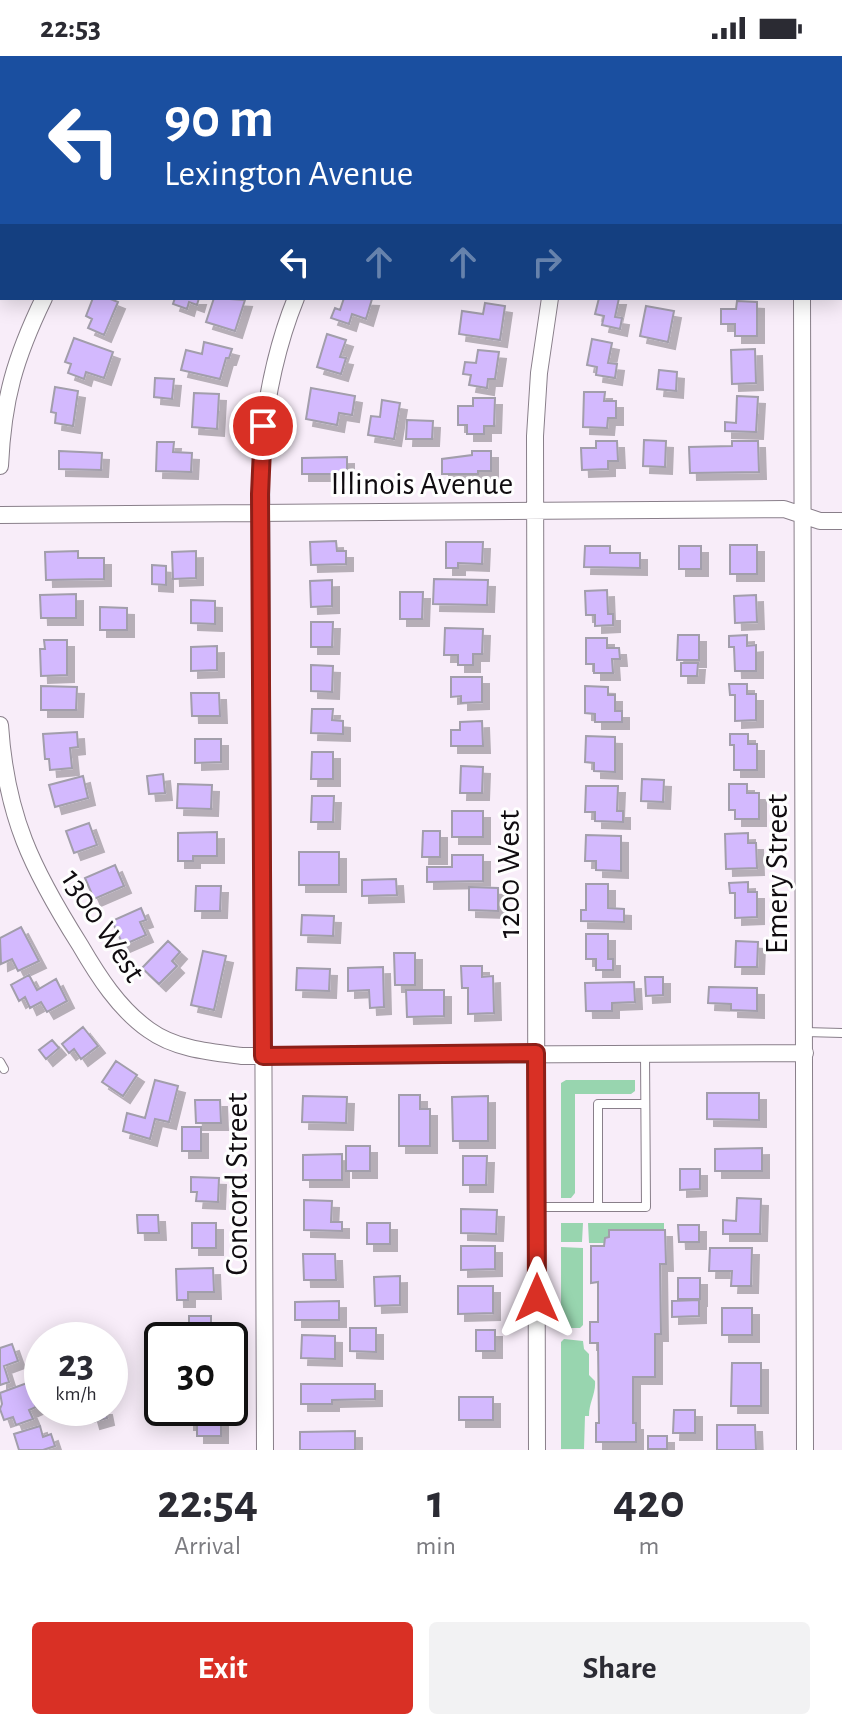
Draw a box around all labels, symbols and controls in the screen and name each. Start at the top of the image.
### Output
text: 22:53 [40,13,101,43]
icon: left [32,88,136,192]
text: 90 m [164,91,274,147]
text: Lexington Avenue [164,156,413,192]
icon: left [273,240,317,284]
icon: ahead [357,240,401,284]
icon: ahead [441,240,485,284]
icon: right [525,240,569,284]
pin [229,392,297,460]
icon: arrive [241,404,285,448]
street label: Illinois Avenue [331,468,513,500]
street label: Emery Street [761,794,793,954]
street label: 1200 West [493,810,525,938]
street label: 1300 West [55,863,151,988]
street label: Concord Street [221,1092,253,1276]
position arrow [495,1256,579,1340]
speed limit sign: 30 [144,1322,248,1426]
text: 23 [58,1344,94,1384]
text: km/h [55,1384,97,1404]
text: 22:54 [157,1479,258,1527]
text: 1 [427,1479,444,1527]
text: 420 [613,1479,685,1527]
text: Arrival [174,1533,241,1559]
text: min [415,1533,456,1559]
text: m [639,1533,659,1559]
button: Exit [32,1622,413,1714]
button: Share [429,1622,810,1714]

